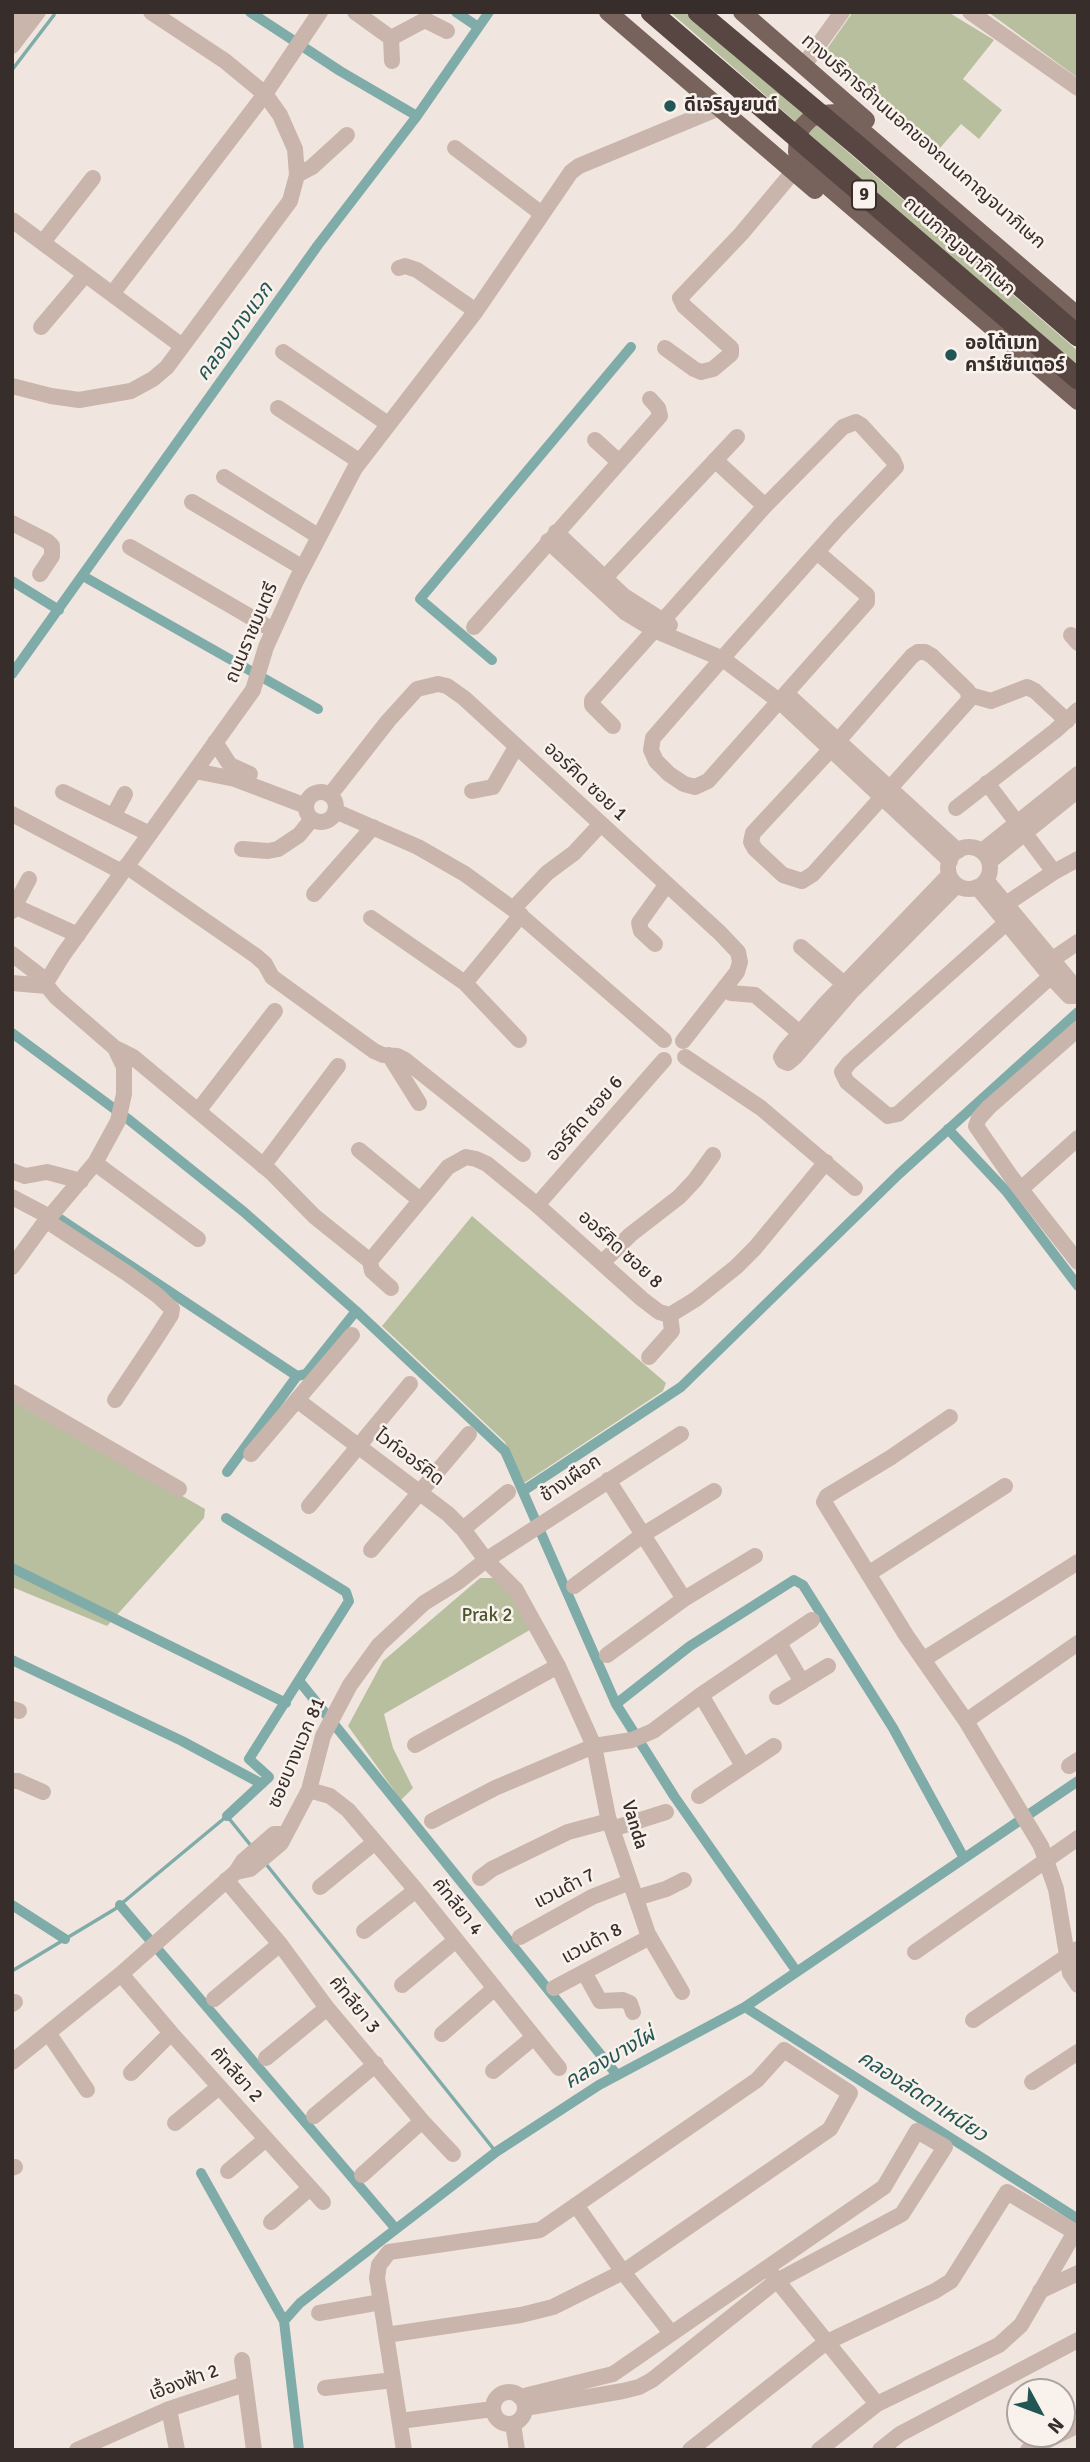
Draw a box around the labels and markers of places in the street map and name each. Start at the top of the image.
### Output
place label: ดีเจริญยนต์ [684,95,777,117]
marker: ดีเจริญยนต์ [662,98,678,114]
place label: ออโต้เมท คาร์เซ็นเตอร์ [965,333,1065,377]
marker: ออโต้เมท คาร์เซ็นเตอร์ [943,347,959,363]

